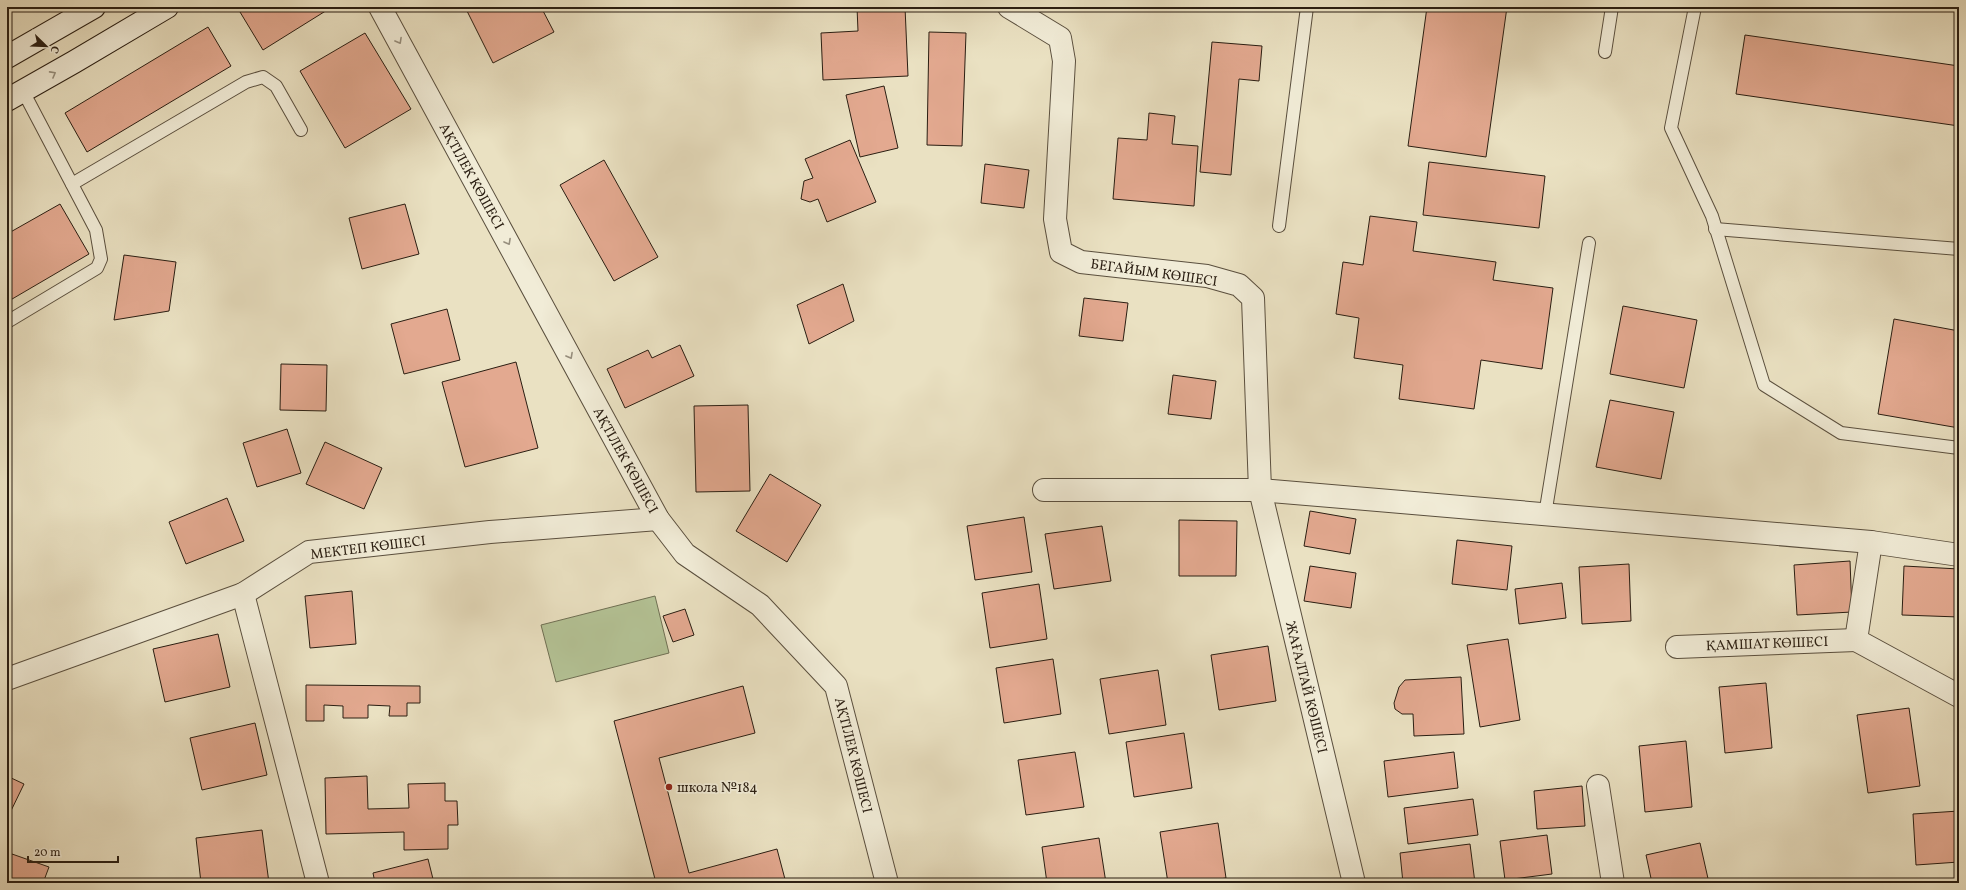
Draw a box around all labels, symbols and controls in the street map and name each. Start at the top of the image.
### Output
north arrow [26,26,66,66]
one-way arrow [394,37,401,44]
text: С [46,43,62,56]
one-way arrow [49,71,56,79]
street label: АҚТІЛЕК КӨШЕСІ [434,120,508,233]
one-way arrow [503,237,510,245]
street label: БЕГАЙЫМ КӨШЕСІ [1089,254,1219,292]
one-way arrow [565,352,572,359]
street label: АҚТІЛЕК КӨШЕСІ [588,404,662,517]
street label: МЕКТЕП КӨШЕСІ [309,532,427,565]
street label: ЖАҒАЛТАЙ КӨШЕСІ [1280,619,1332,756]
street label: ҚАМШАТ КӨШЕСІ [1706,633,1829,656]
street label: АҚТІЛЕК КӨШЕСІ [829,696,876,815]
place label: школа №184 [677,779,758,798]
marker: школа №184 [664,782,674,792]
scale bar [28,838,118,864]
text: 20 m [34,845,61,861]

